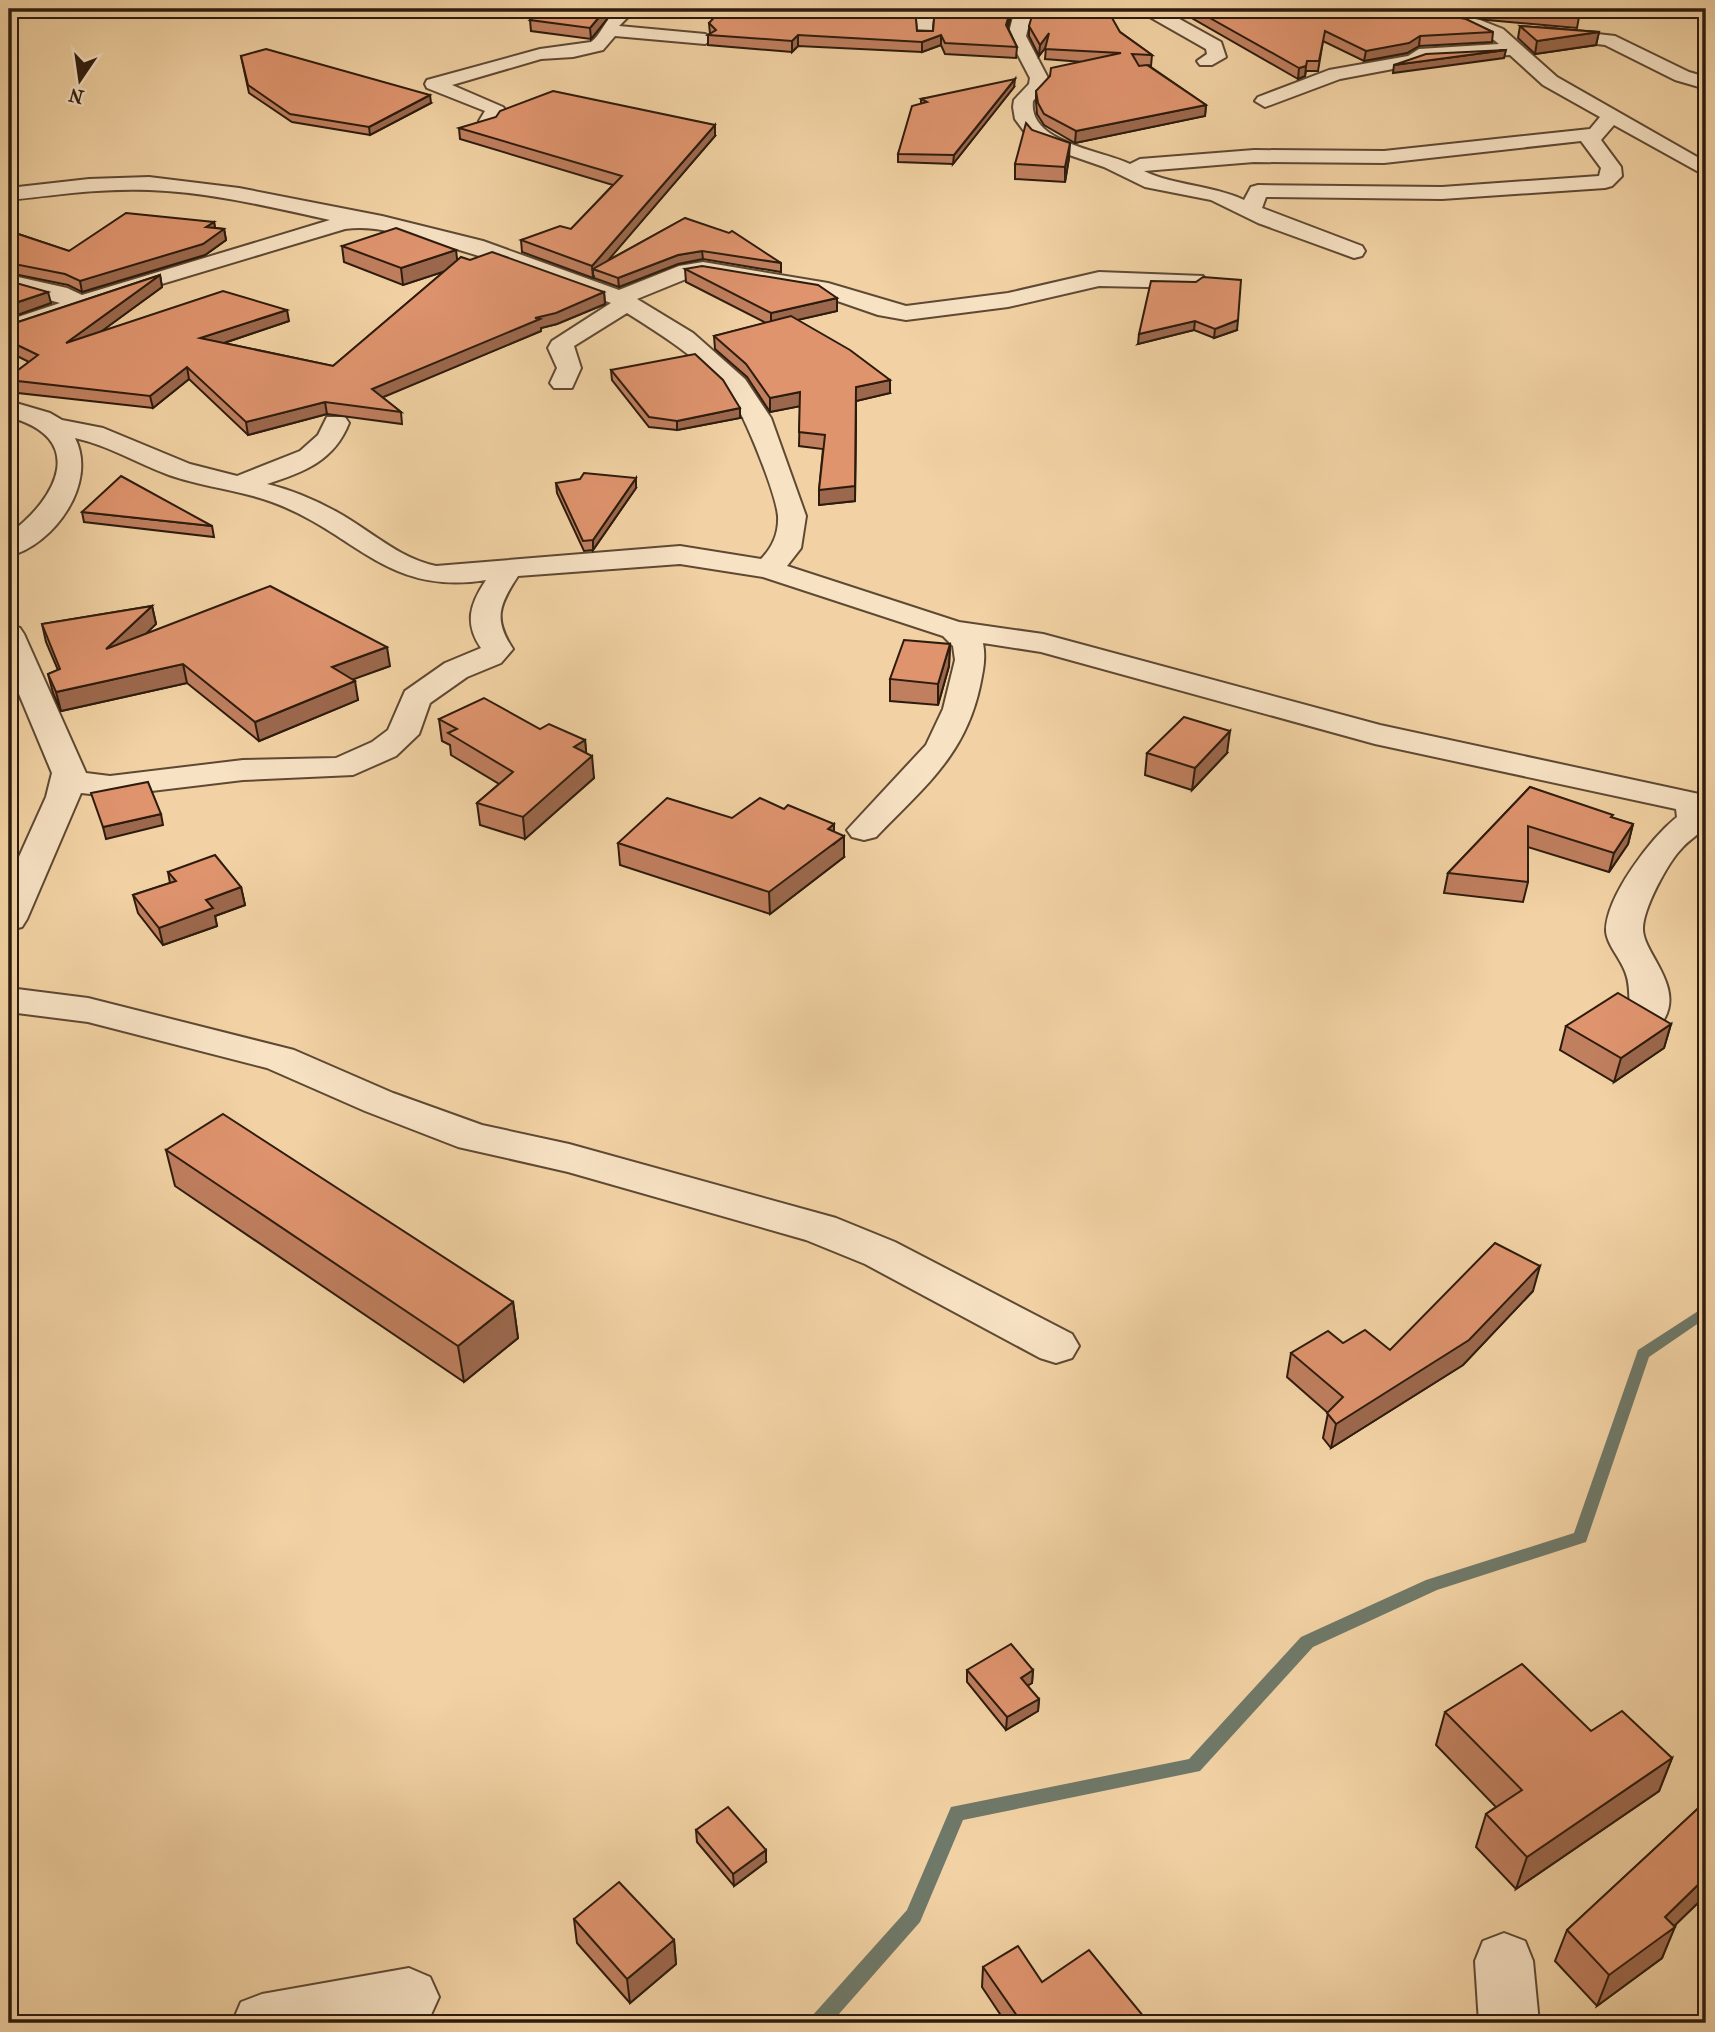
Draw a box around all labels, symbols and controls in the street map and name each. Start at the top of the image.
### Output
north arrow [46,46,116,116]
text: N [66,83,86,108]

